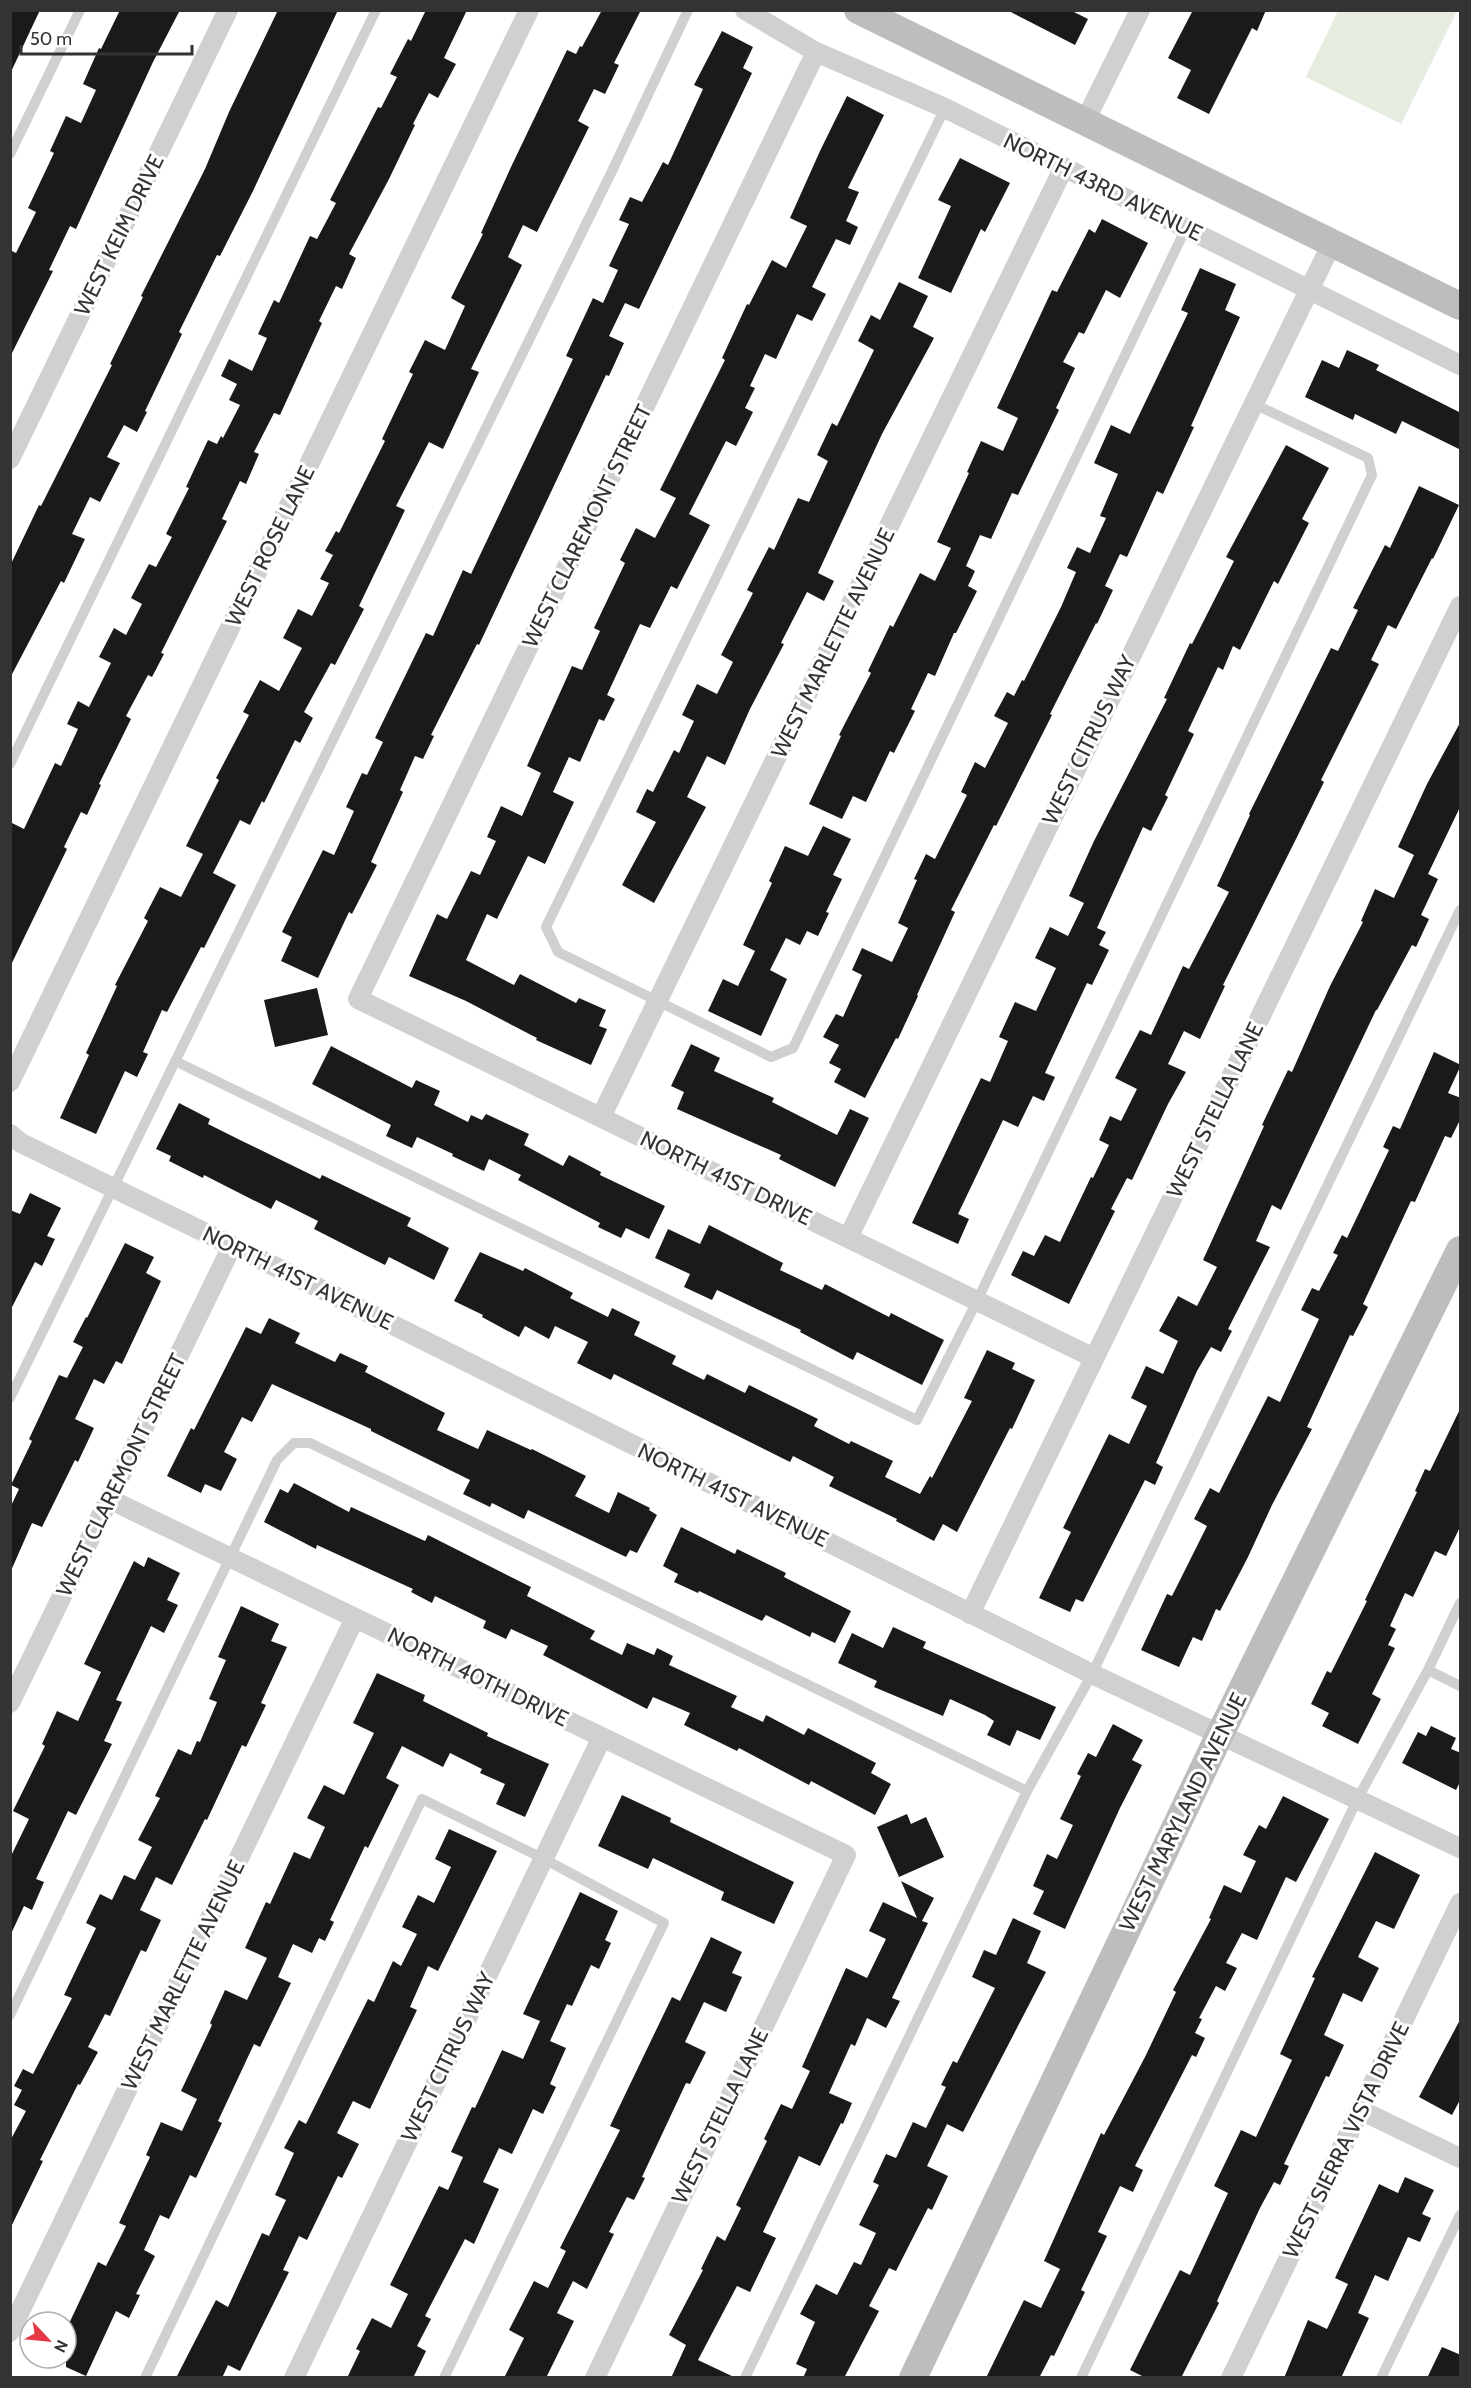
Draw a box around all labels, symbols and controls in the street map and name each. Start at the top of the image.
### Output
scale bar [21,18,192,56]
text: 50 m [30,28,72,50]
street label: NORTH 43RD AVENUE [999,127,1207,247]
street label: WEST KEIM DRIVE [68,150,170,320]
street label: WEST CLAREMONT STREET [516,400,658,652]
street label: WEST ROSE LANE [220,461,320,631]
street label: WEST MARLETTE AVENUE [765,524,901,762]
street label: WEST CITRUS WAY [1036,650,1142,829]
street label: WEST STELLA LANE [1161,1018,1269,1202]
street label: NORTH 41ST DRIVE [636,1125,816,1231]
street label: NORTH 41ST AVENUE [198,1220,398,1336]
street label: WEST CLAREMONT STREET [50,1349,192,1601]
street label: NORTH 41ST AVENUE [633,1437,833,1553]
street label: NORTH 40TH DRIVE [383,1621,573,1733]
street label: WEST MARYLAND AVENUE [1113,1688,1253,1936]
street label: WEST MARLETTE AVENUE [115,1856,251,2094]
street label: WEST CITRUS WAY [395,1967,501,2146]
street label: WEST SIERRA VISTA DRIVE [1277,2017,1415,2263]
street label: WEST STELLA LANE [666,2024,774,2208]
north arrow [18,2310,78,2370]
text: N [50,2337,72,2356]

